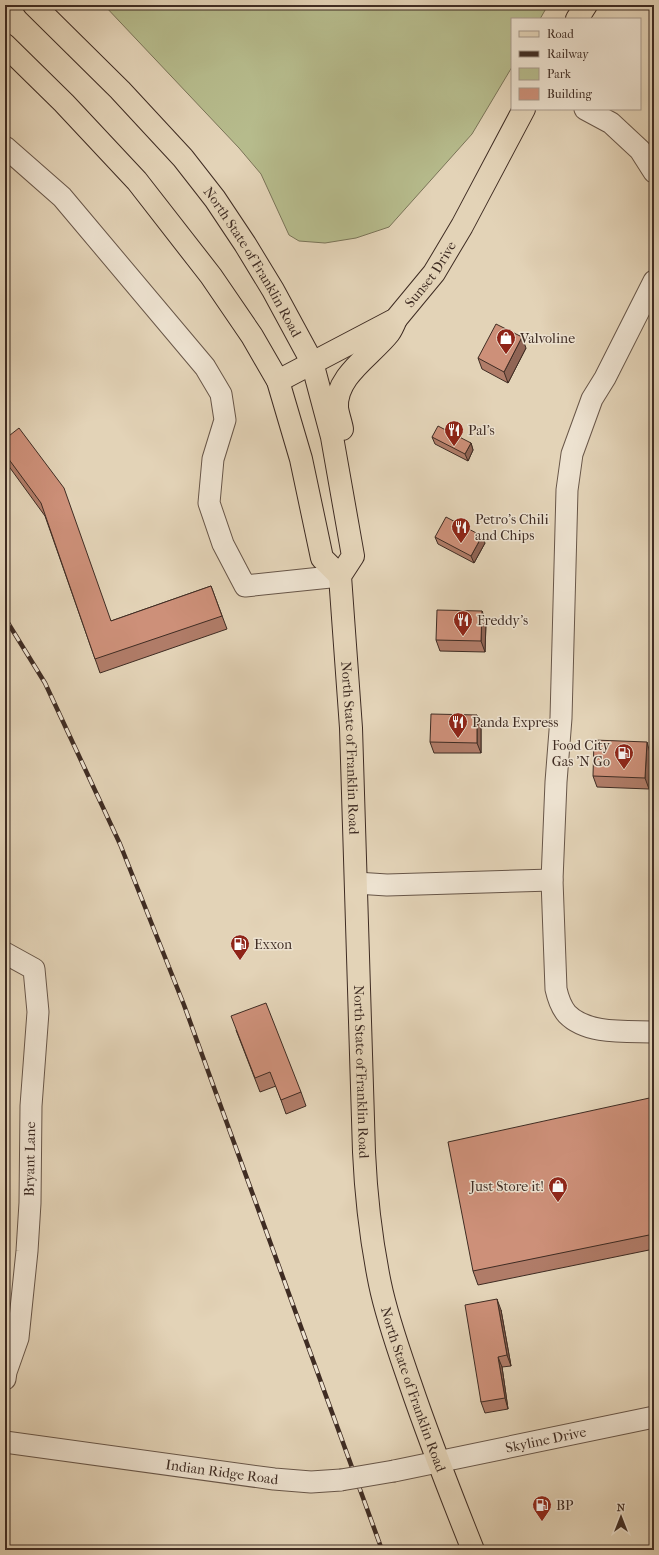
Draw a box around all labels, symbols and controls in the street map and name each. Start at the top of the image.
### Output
legend [511,18,641,110]
text: Road [547,27,574,41]
text: Railway [547,47,589,61]
text: Park [547,67,572,81]
text: Building [547,87,592,101]
street label: North State of Franklin Road [200,183,305,340]
street label: Sunset Drive [401,238,460,311]
shop icon: Valvoline [495,327,517,355]
place label: Valvoline [519,330,575,347]
restaurant icon: Pal's [443,419,465,447]
place label: Pal's [468,422,495,439]
place label: Petro's Chili and Chips [475,511,549,544]
restaurant icon: Petro's Chili and Chips [450,516,472,544]
restaurant icon: Freddy's [452,609,474,637]
place label: Freddy's [477,612,528,629]
street label: North State of Franklin Road [338,661,363,835]
restaurant icon: Panda Express [447,711,469,739]
place label: Panda Express [472,714,558,731]
place label: Food City Gas 'N Go [552,737,611,770]
fuel station icon: Food City Gas 'N Go [613,742,635,770]
fuel station icon: Exxon [229,933,251,961]
place label: Exxon [254,936,292,953]
street label: North State of Franklin Road [350,985,373,1159]
street label: Bryant Lane [21,1121,39,1197]
shop icon: Just Store it! [547,1175,569,1203]
place label: Just Store it! [469,1178,544,1195]
street label: North State of Franklin Road [377,1305,450,1474]
street label: Skyline Drive [504,1423,588,1456]
street label: Indian Ridge Road [165,1456,279,1488]
fuel station icon: BP [531,1494,553,1522]
place label: BP [556,1497,574,1514]
north arrow [601,1497,641,1537]
text: N [617,1501,626,1514]

